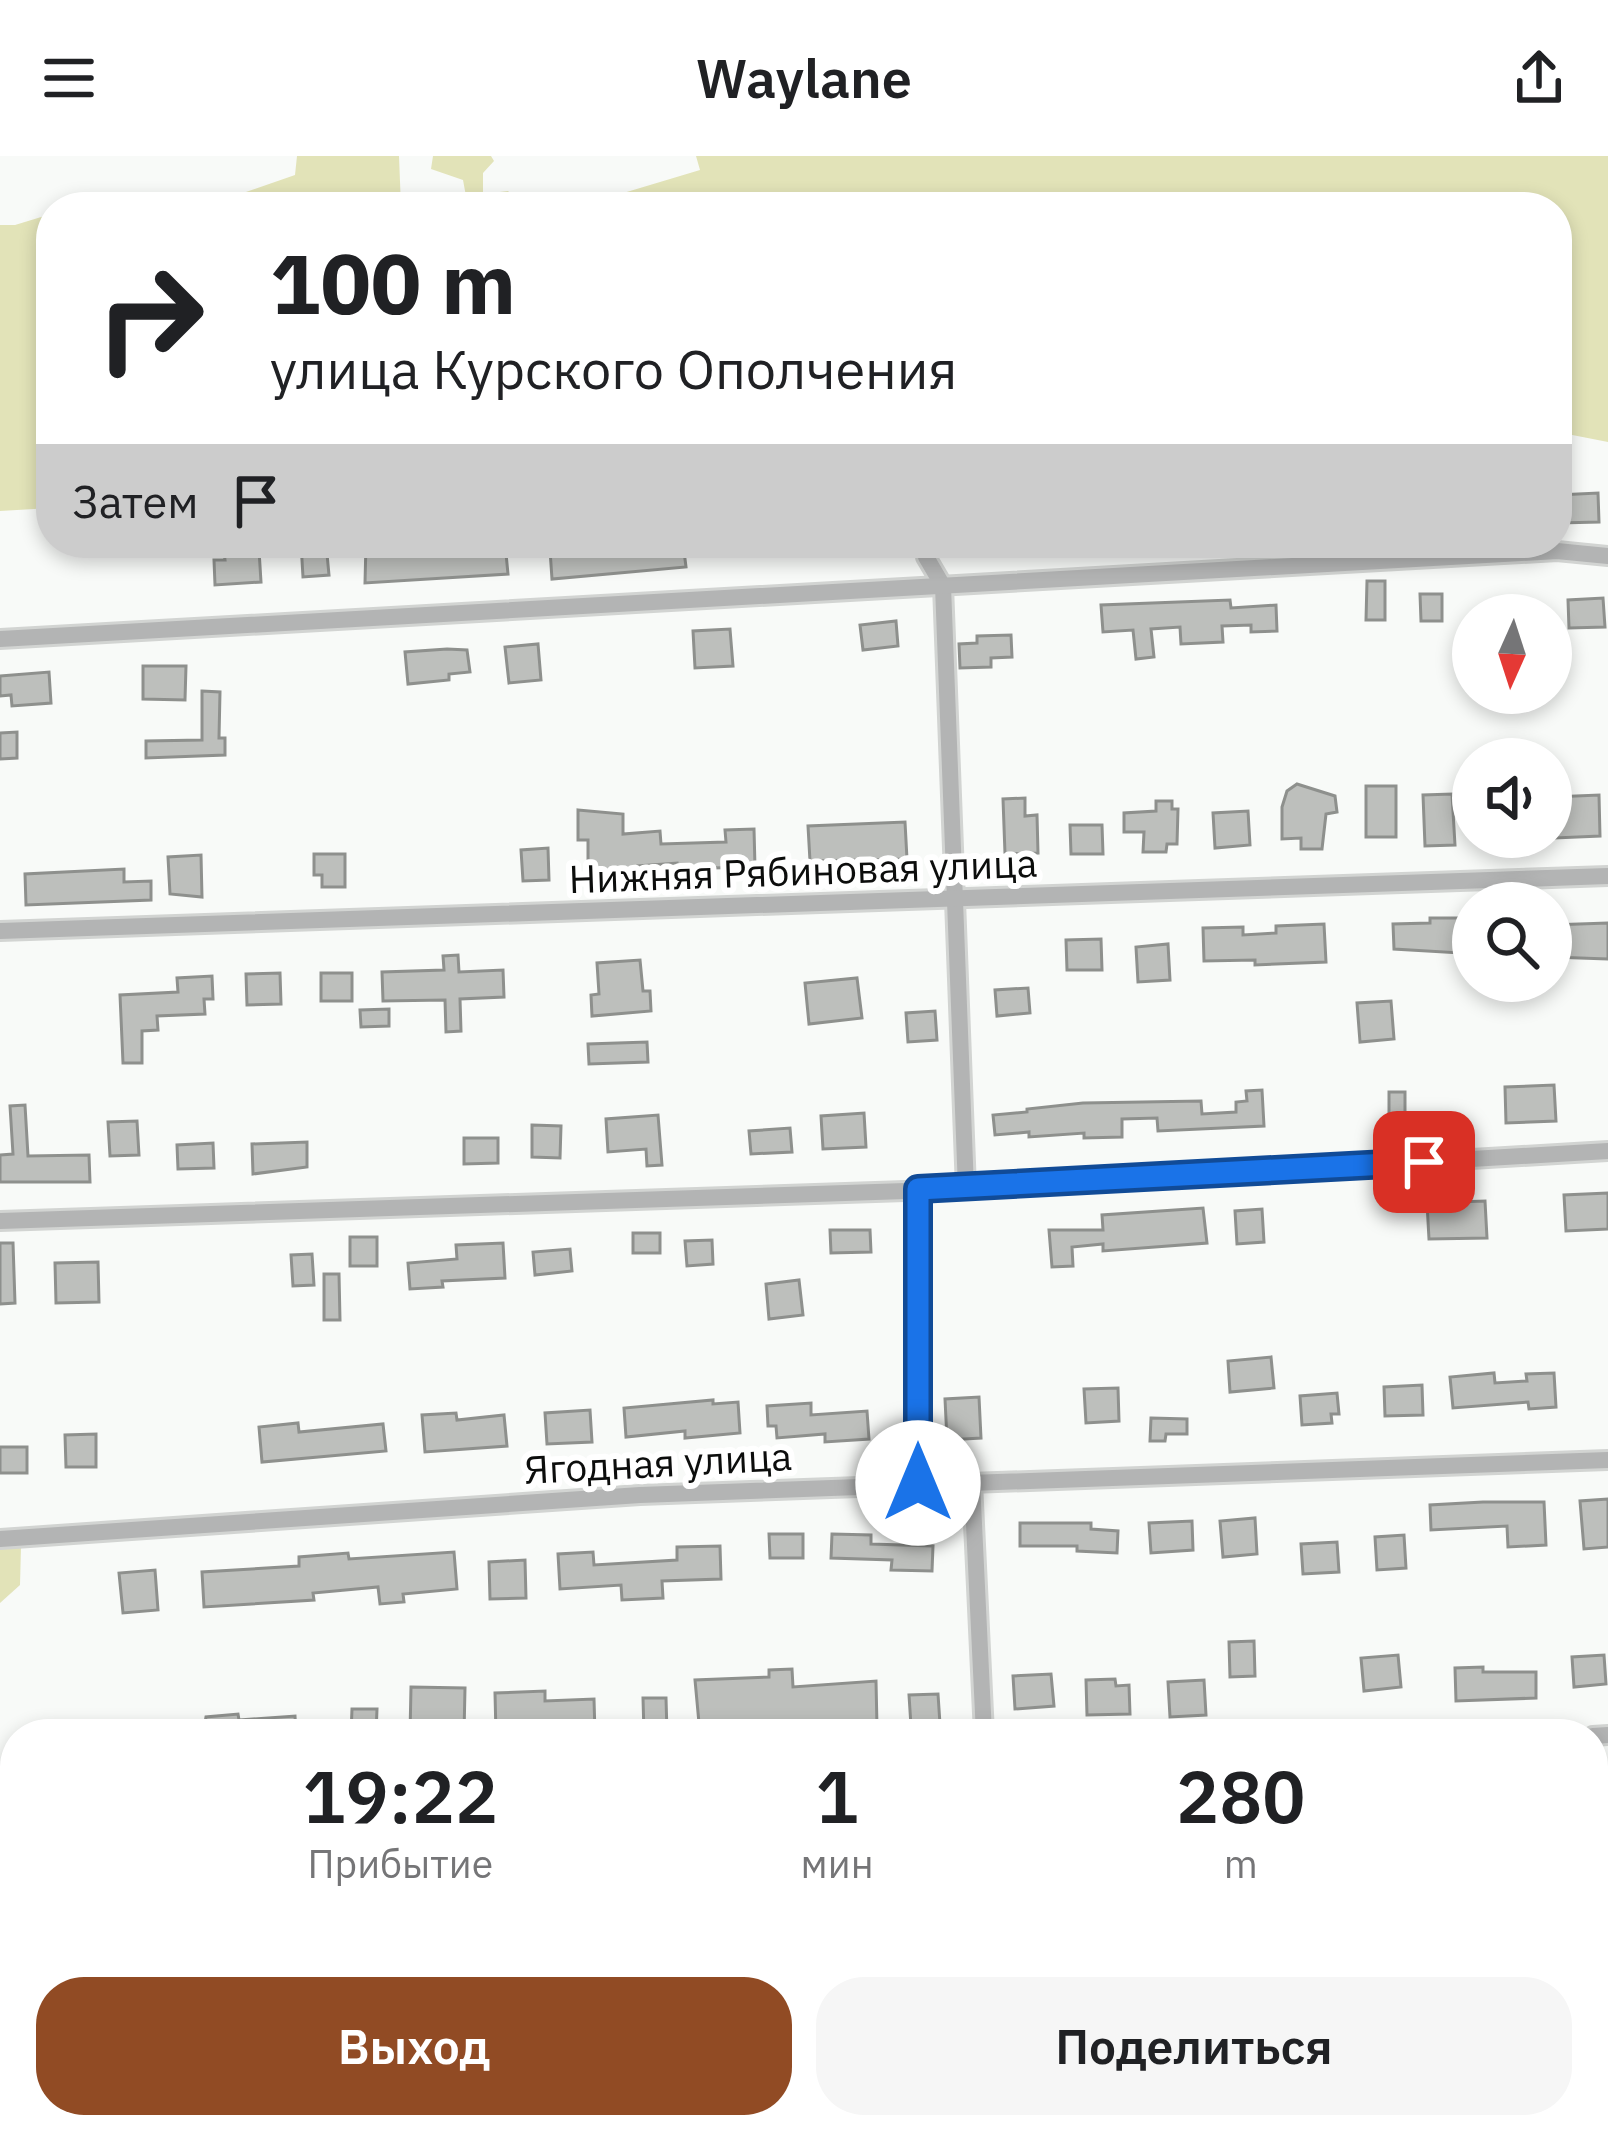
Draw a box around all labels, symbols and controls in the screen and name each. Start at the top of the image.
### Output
text: Waylane [696,43,912,113]
icon: menu [36,45,102,111]
icon: share [1506,45,1572,111]
text: 100 m [270,228,516,337]
icon: right [72,240,228,396]
text: улица Курского Ополчения [270,334,957,404]
icon: arrive [223,468,289,534]
text: Затем [72,472,199,530]
north arrow [1452,594,1572,714]
map controls [1452,594,1572,1002]
button: sound [1452,738,1572,858]
street label: Нижняя Рябиновая улица [568,837,1038,904]
button: search [1452,882,1572,1002]
pin [1373,1111,1475,1213]
icon: arrive [1391,1129,1457,1195]
position arrow [855,1420,981,1546]
street label: Ягодная улица [523,1430,793,1495]
text: 19:22 [302,1749,498,1843]
text: 1 [815,1749,859,1843]
text: 280 [1176,1749,1306,1843]
text: Прибытие [308,1838,493,1889]
text: мин [801,1838,874,1889]
text: m [1224,1838,1258,1889]
button: Выход [36,1977,792,2115]
button: Поделиться [816,1977,1572,2115]

